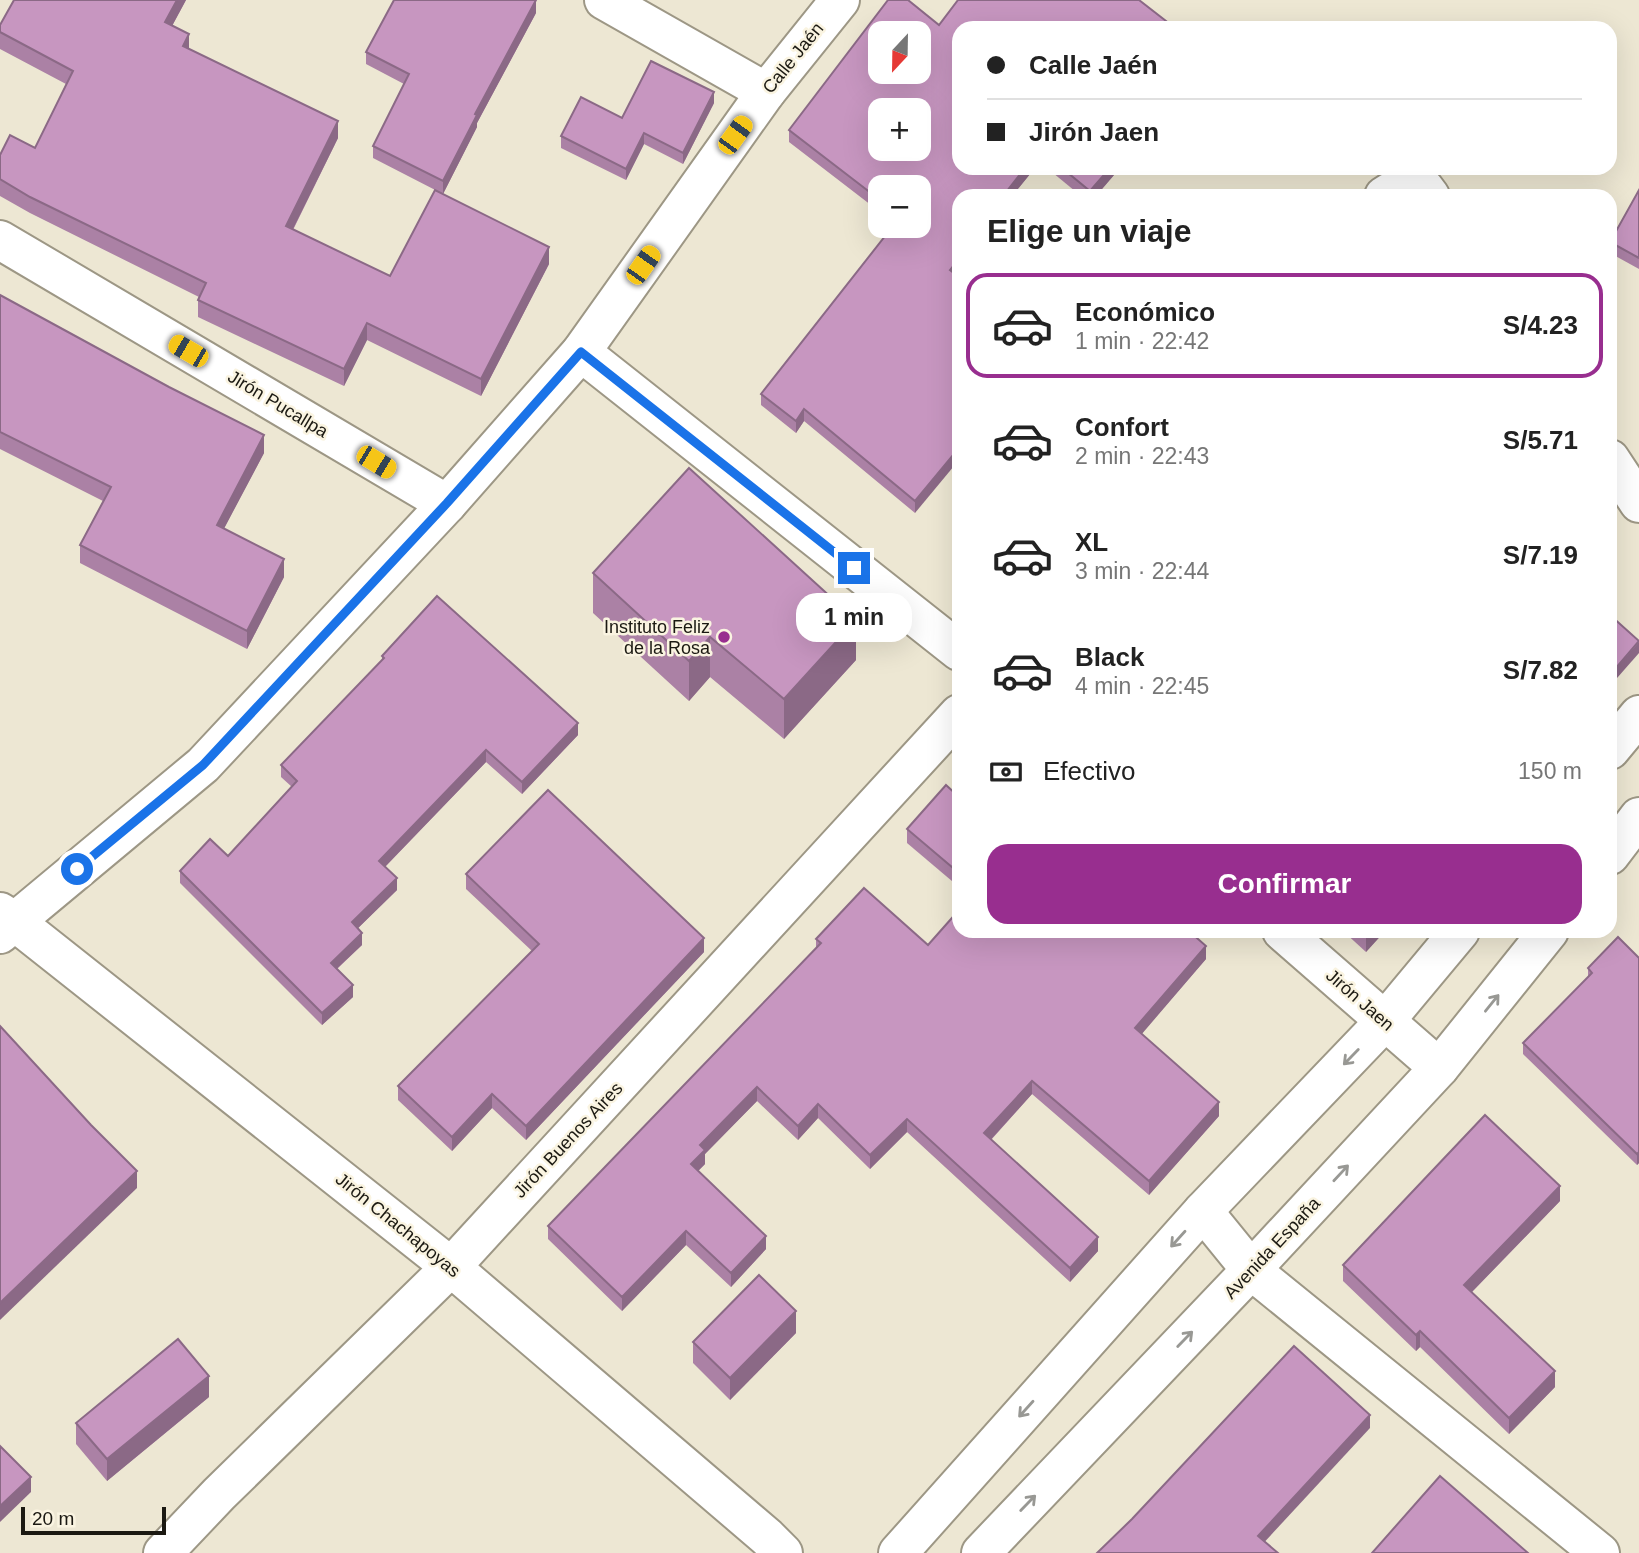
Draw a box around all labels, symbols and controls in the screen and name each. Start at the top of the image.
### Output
street label: Calle Jaén [758,19,828,97]
north arrow [868,21,931,84]
map controls [868,21,931,238]
text: Calle Jaén [1029,50,1158,80]
button: + [868,98,931,161]
car [715,112,756,158]
text: Jirón Jaen [1029,117,1159,147]
button: − [868,175,931,238]
text: Elige un viaje [987,213,1192,249]
car [623,242,664,288]
icon: car [991,294,1054,357]
text: Económico [1075,297,1215,327]
text: S/4.23 [1503,310,1578,340]
text: 1 min · 22:42 [1075,328,1209,354]
car [165,331,212,371]
street label: Jirón Pucallpa [224,366,332,442]
icon: car [991,409,1054,472]
text: Confort [1075,412,1169,442]
text: S/5.71 [1503,425,1578,455]
car [353,442,400,482]
text: 2 min · 22:43 [1075,443,1209,469]
icon: car [991,524,1054,587]
text: XL [1075,527,1108,557]
text: S/7.19 [1503,540,1578,570]
route end [838,552,870,584]
text: 3 min · 22:44 [1075,558,1209,584]
callout: 1 min [796,592,912,642]
text: 1 min [824,604,884,630]
place label: Instituto Feliz de la Rosa [604,617,711,658]
marker: Instituto Feliz de la Rosa [716,629,732,645]
icon: car [991,639,1054,702]
text: Black [1075,642,1144,672]
text: S/7.82 [1503,655,1578,685]
text: 4 min · 22:45 [1075,673,1209,699]
icon: cash [987,753,1025,791]
text: Efectivo [1043,756,1136,786]
text: 150 m [1518,758,1582,784]
button: Confirmar [987,844,1582,924]
route start [61,853,93,885]
street label: Jirón Jaen [1322,965,1398,1035]
one-way arrow [1484,994,1499,1012]
one-way arrow [1343,1048,1360,1065]
street label: Jirón Buenos Aires [510,1078,626,1202]
one-way arrow [1333,1165,1350,1182]
street label: Jirón Chachapoyas [332,1169,464,1281]
street label: Avenida España [1220,1193,1325,1303]
one-way arrow [1169,1230,1186,1247]
one-way arrow [1177,1331,1194,1348]
one-way arrow [1018,1400,1034,1418]
one-way arrow [1020,1494,1036,1512]
scale bar [21,1504,166,1536]
text: 20 m [32,1508,74,1529]

